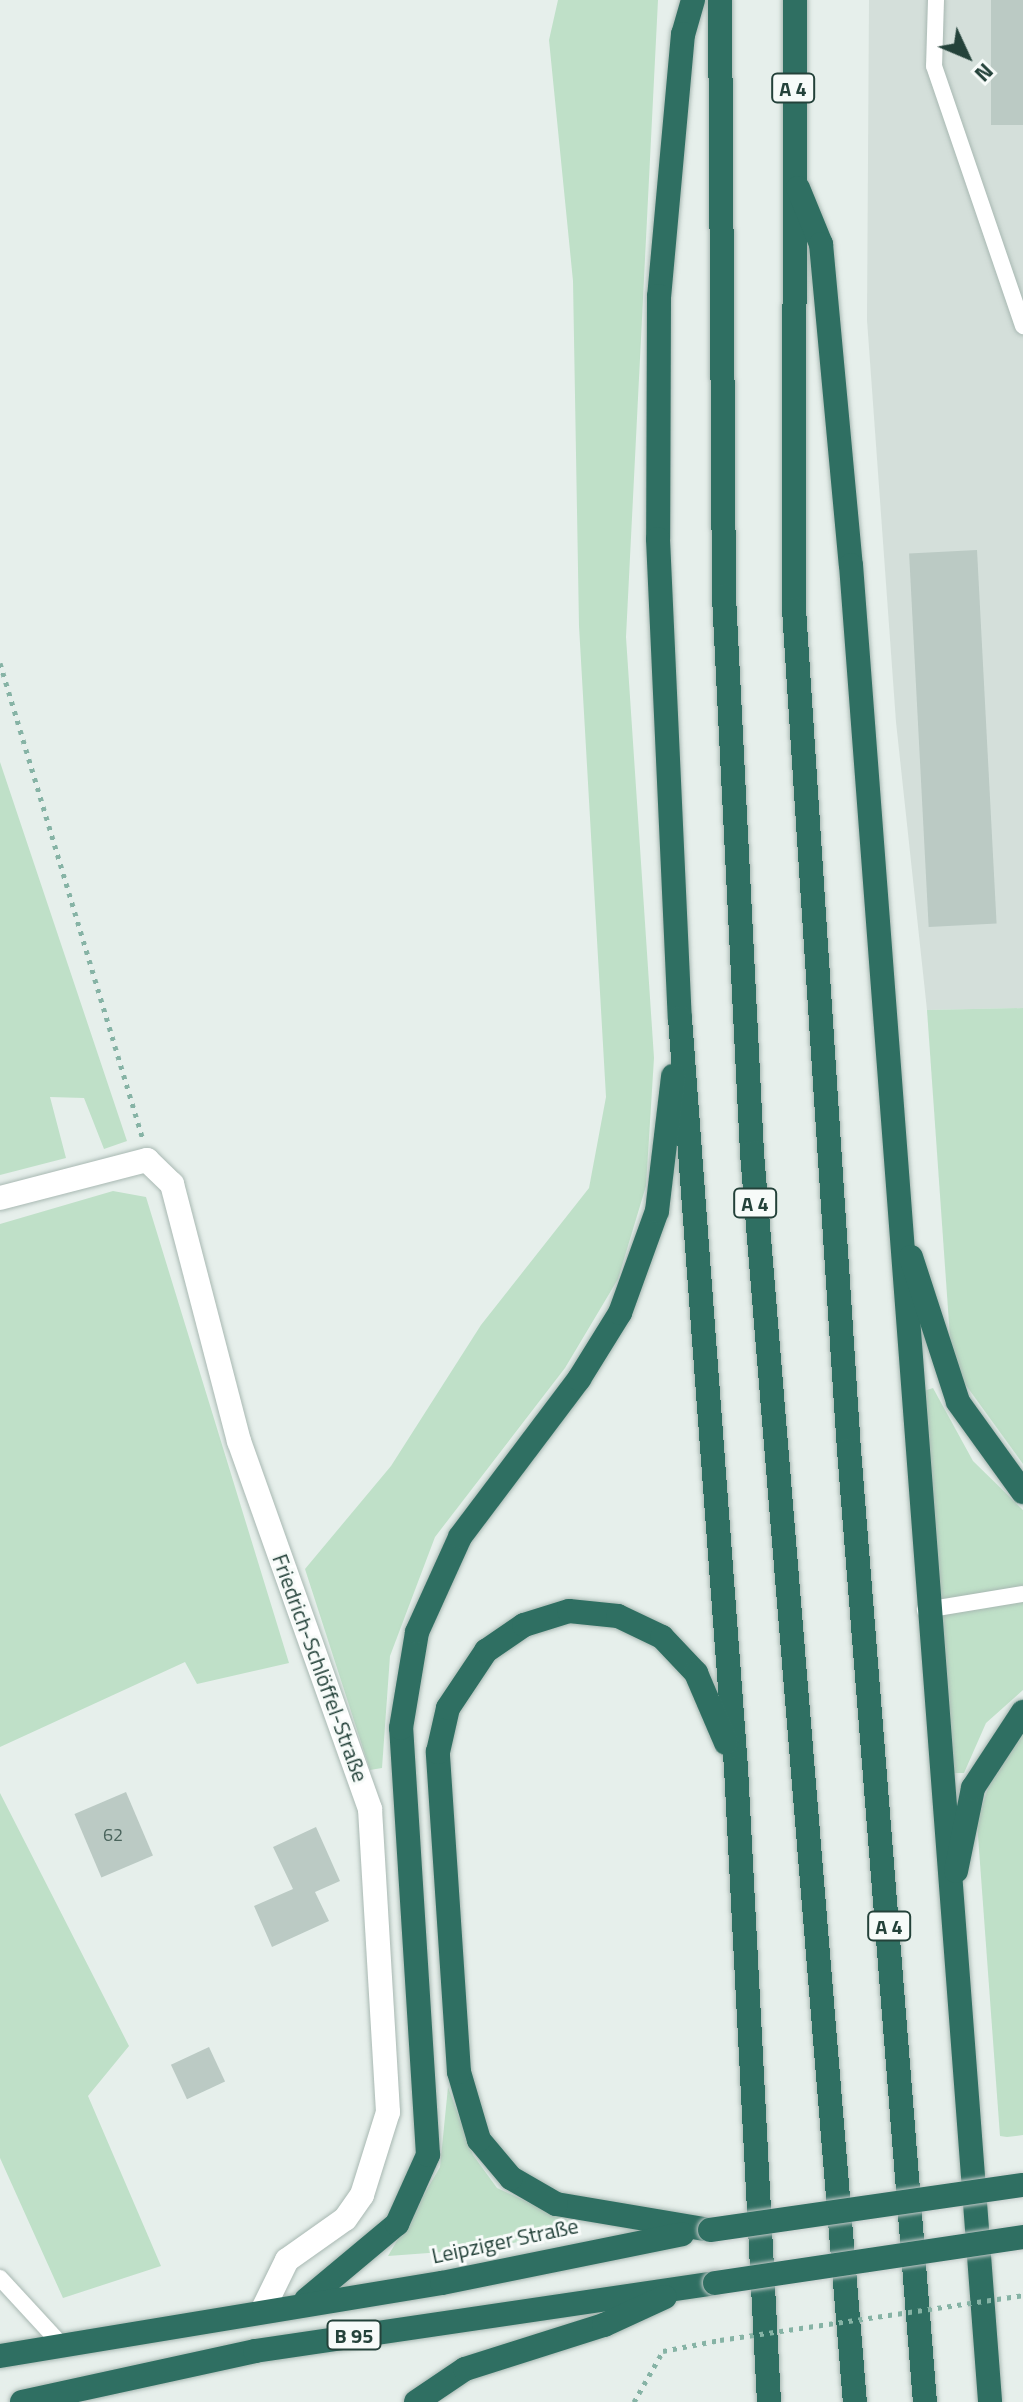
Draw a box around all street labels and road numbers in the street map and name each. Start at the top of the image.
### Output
road number: A 4 [771,72,815,104]
road number: A 4 [733,1187,777,1219]
street label: Friedrich-Schlöffel-Straße [266,1550,374,1786]
road number: A 4 [867,1910,911,1942]
street label: Leipziger Straße [429,2213,581,2269]
road number: B 95 [326,2319,382,2351]

